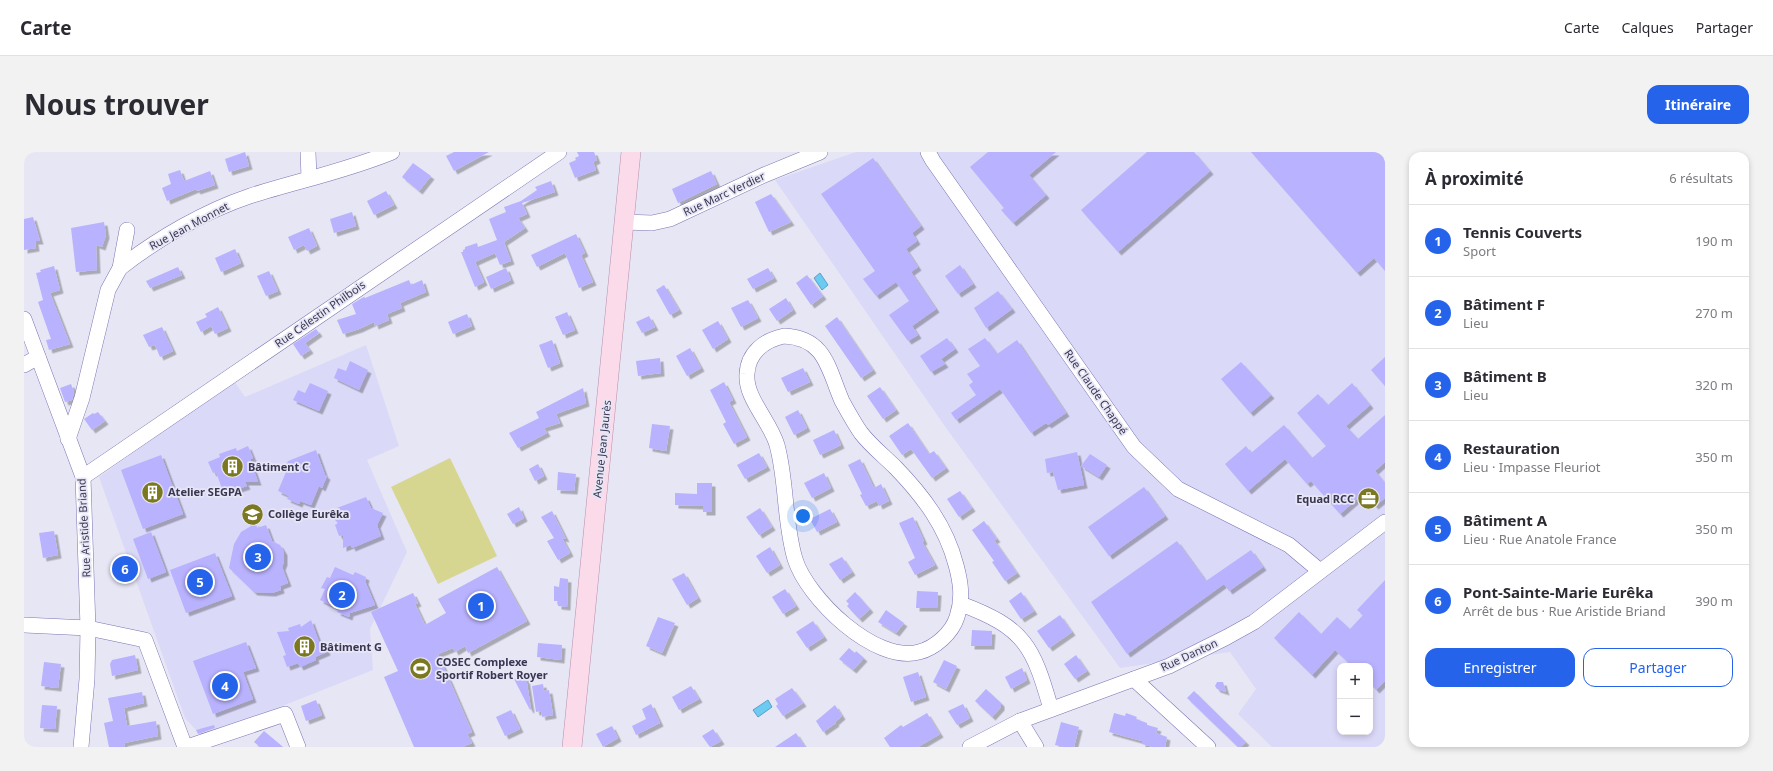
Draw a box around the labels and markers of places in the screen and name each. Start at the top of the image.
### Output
building icon: Bâtiment C [219,454,245,480]
place label: Bâtiment C [248,459,309,474]
building icon: Atelier SEGPA [139,479,165,505]
place label: Atelier SEGPA [168,484,242,499]
office icon: Equad RCC [1356,486,1382,512]
place label: Equad RCC [1296,491,1354,506]
school or university icon: Collège Eurêka [239,501,265,527]
place label: Collège Eurêka [268,506,349,521]
pin: 3 [245,542,271,572]
pin: 6 [112,554,138,584]
pin: 5 [187,567,213,597]
pin: 2 [329,580,355,610]
pin: 1 [468,591,494,621]
building icon: Bâtiment G [291,634,317,660]
place label: Bâtiment G [320,639,382,654]
place label: COSEC Complexe Sportif Robert Royer [436,654,548,682]
sports icon: COSEC Complexe Sportif Robert Royer [407,655,433,681]
pin: 4 [212,671,238,701]

